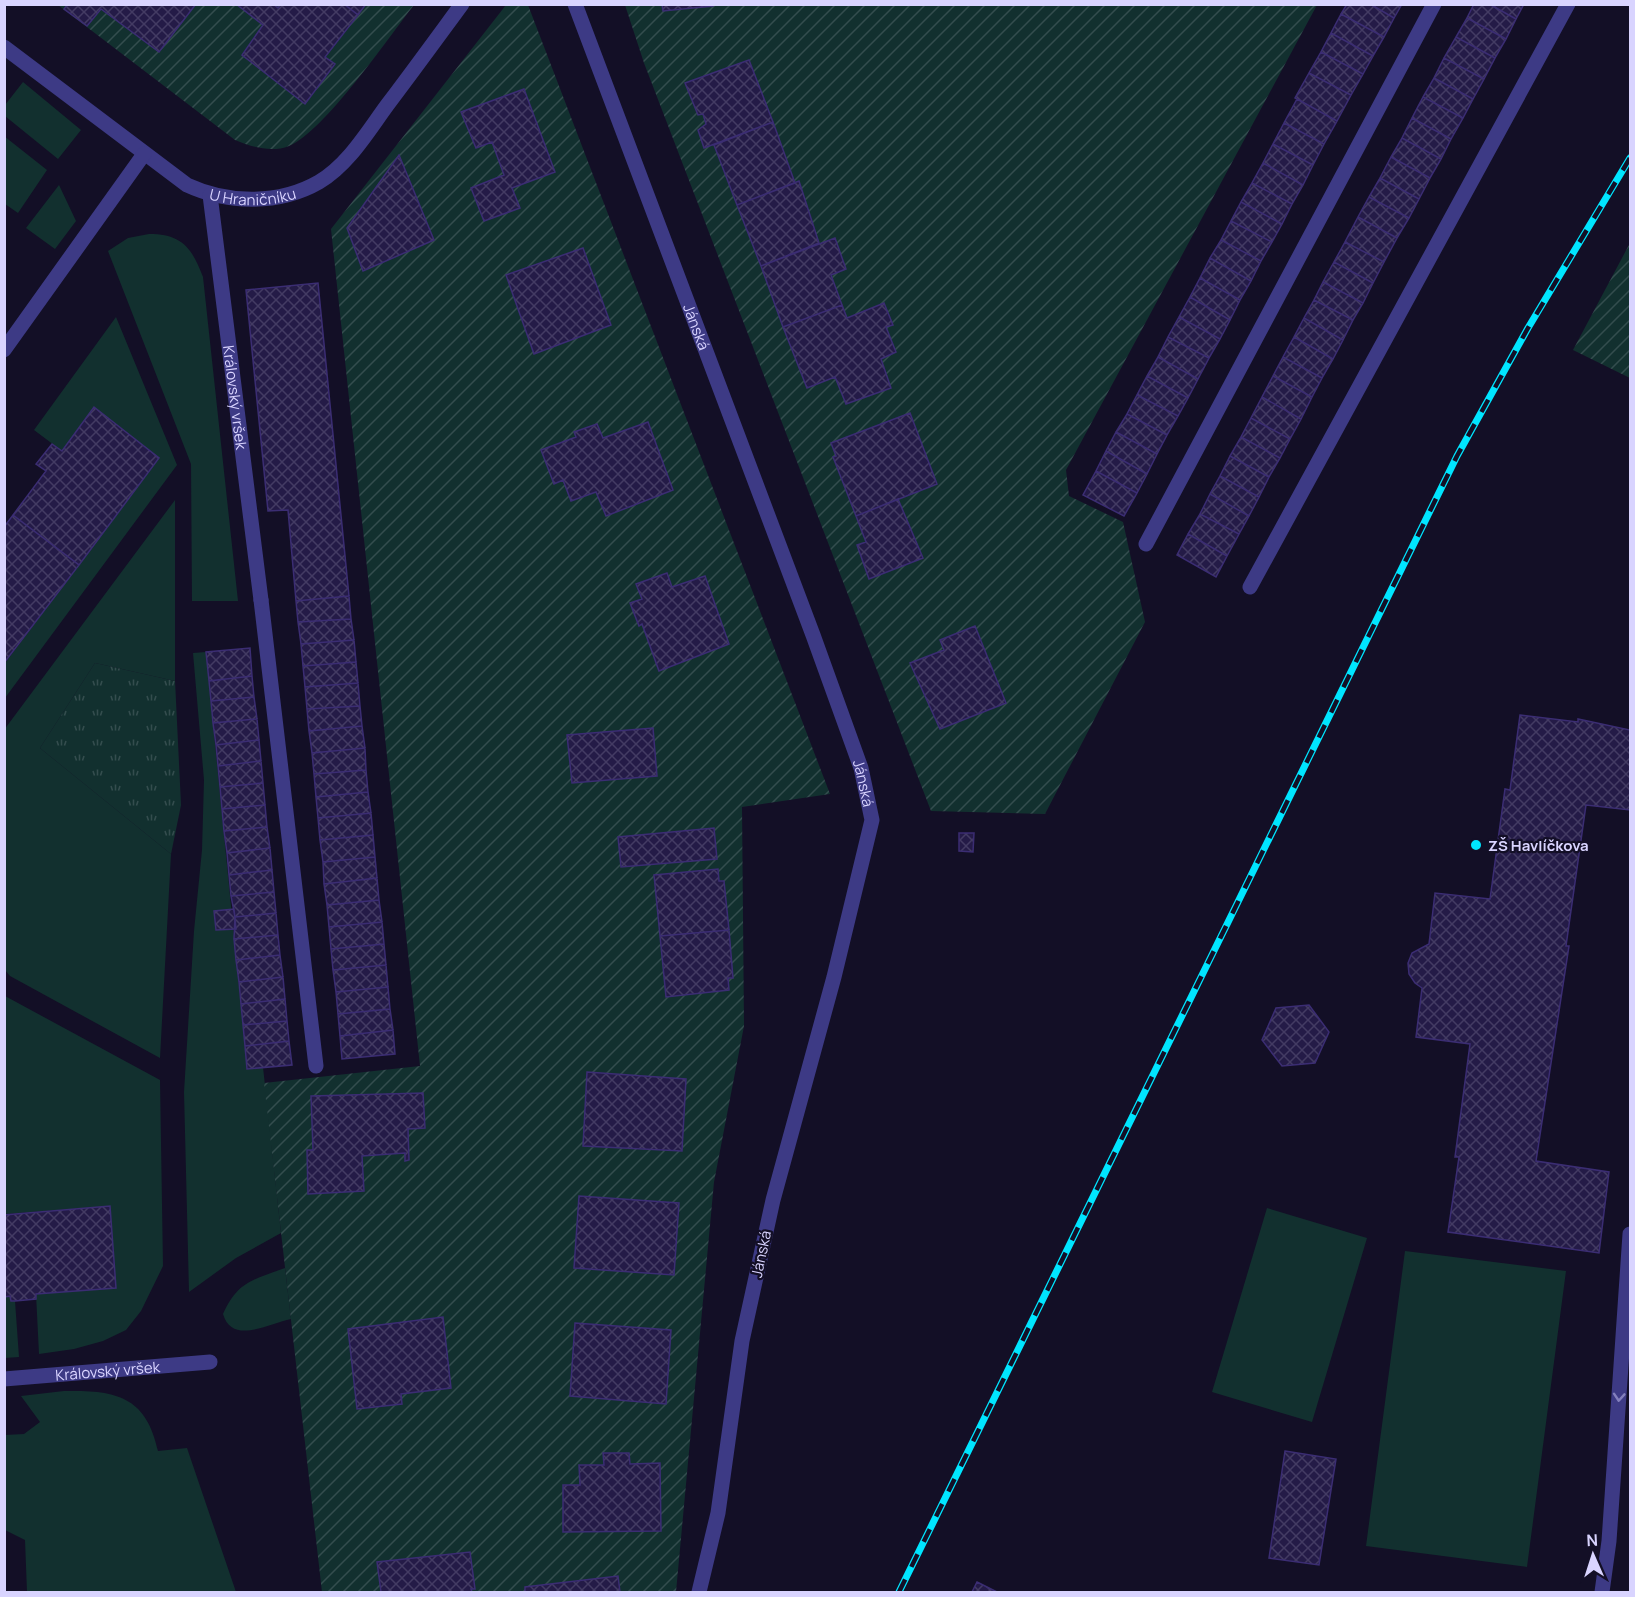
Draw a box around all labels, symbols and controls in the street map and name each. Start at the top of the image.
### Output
street label: U Hraničníku [207,182,298,210]
street label: Jánská [678,301,715,353]
street label: Královský vršek [219,344,253,451]
street label: Jánská [848,756,879,808]
place label: ZŠ Havlíčkova [1488,835,1589,856]
marker: ZŠ Havlíčkova [1469,838,1483,852]
street label: Jánská [746,1228,776,1280]
street label: Královský vršek [55,1356,161,1385]
one-way arrow [1612,1393,1625,1402]
north arrow [1563,1525,1623,1585]
text: N [1586,1529,1599,1551]

